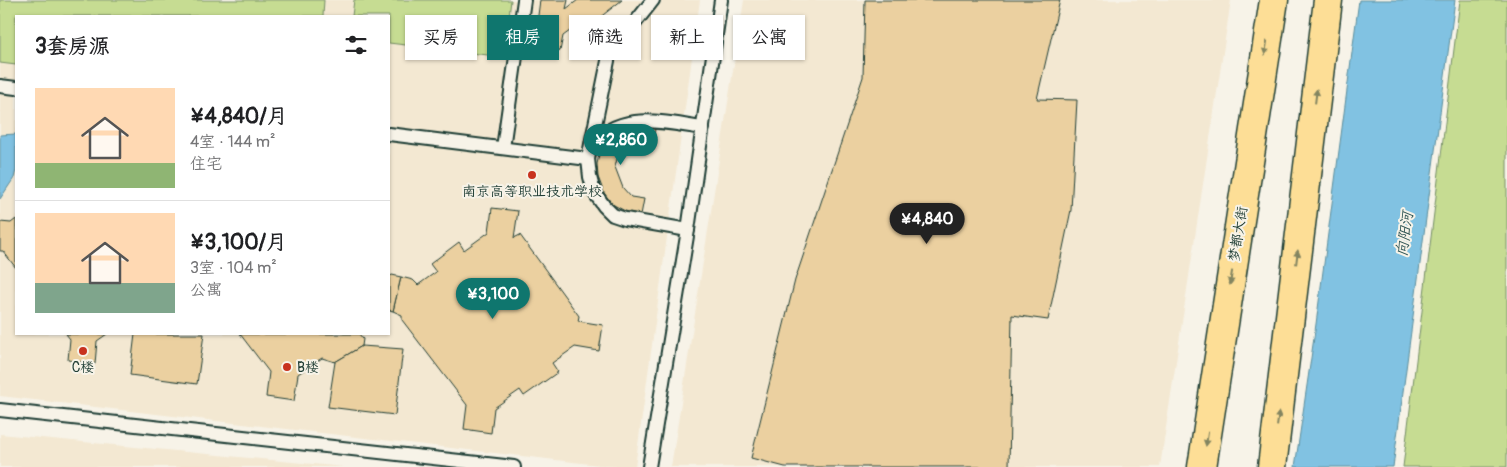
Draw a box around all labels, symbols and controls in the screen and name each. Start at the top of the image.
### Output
chip: 买房 [405,15,477,60]
chip: 租房 [487,15,559,60]
chip: 筛选 [569,15,641,60]
chip: 新上 [651,15,723,60]
chip: 公寓 [733,15,805,60]
icon: filters [342,31,370,59]
text: 3套房源 [35,33,110,60]
one-way arrow [1262,41,1270,57]
one-way arrow [1312,88,1320,104]
text: ¥4,840/月 [190,103,288,130]
icon: home [75,108,135,168]
pin: ¥2,860 [580,124,662,166]
text: ¥2,860 [595,130,647,150]
text: 4室 · 144 m² [190,132,275,152]
text: 住宅 [190,154,222,174]
marker: 南京高等职业技术学校 [526,169,538,181]
place label: 南京高等职业技术学校 [462,183,602,200]
pin: ¥4,840 [886,202,968,245]
street label: 梦都大街 [1225,205,1251,263]
water label: 向阳河 [1392,207,1418,258]
text: ¥4,840 [901,209,953,229]
text: ¥3,100/月 [190,229,287,256]
icon: home [75,233,135,293]
one-way arrow [1293,249,1301,265]
text: 3室 · 104 m² [190,258,277,278]
one-way arrow [1227,270,1235,286]
pin: ¥3,100 [452,278,534,320]
text: 公寓 [190,280,222,300]
text: ¥3,100 [467,284,519,304]
marker: C楼 [77,345,89,357]
place label: C楼 [72,359,94,376]
place label: B楼 [297,359,319,376]
marker: B楼 [281,361,293,373]
one-way arrow [1274,410,1282,426]
one-way arrow [1202,431,1210,447]

